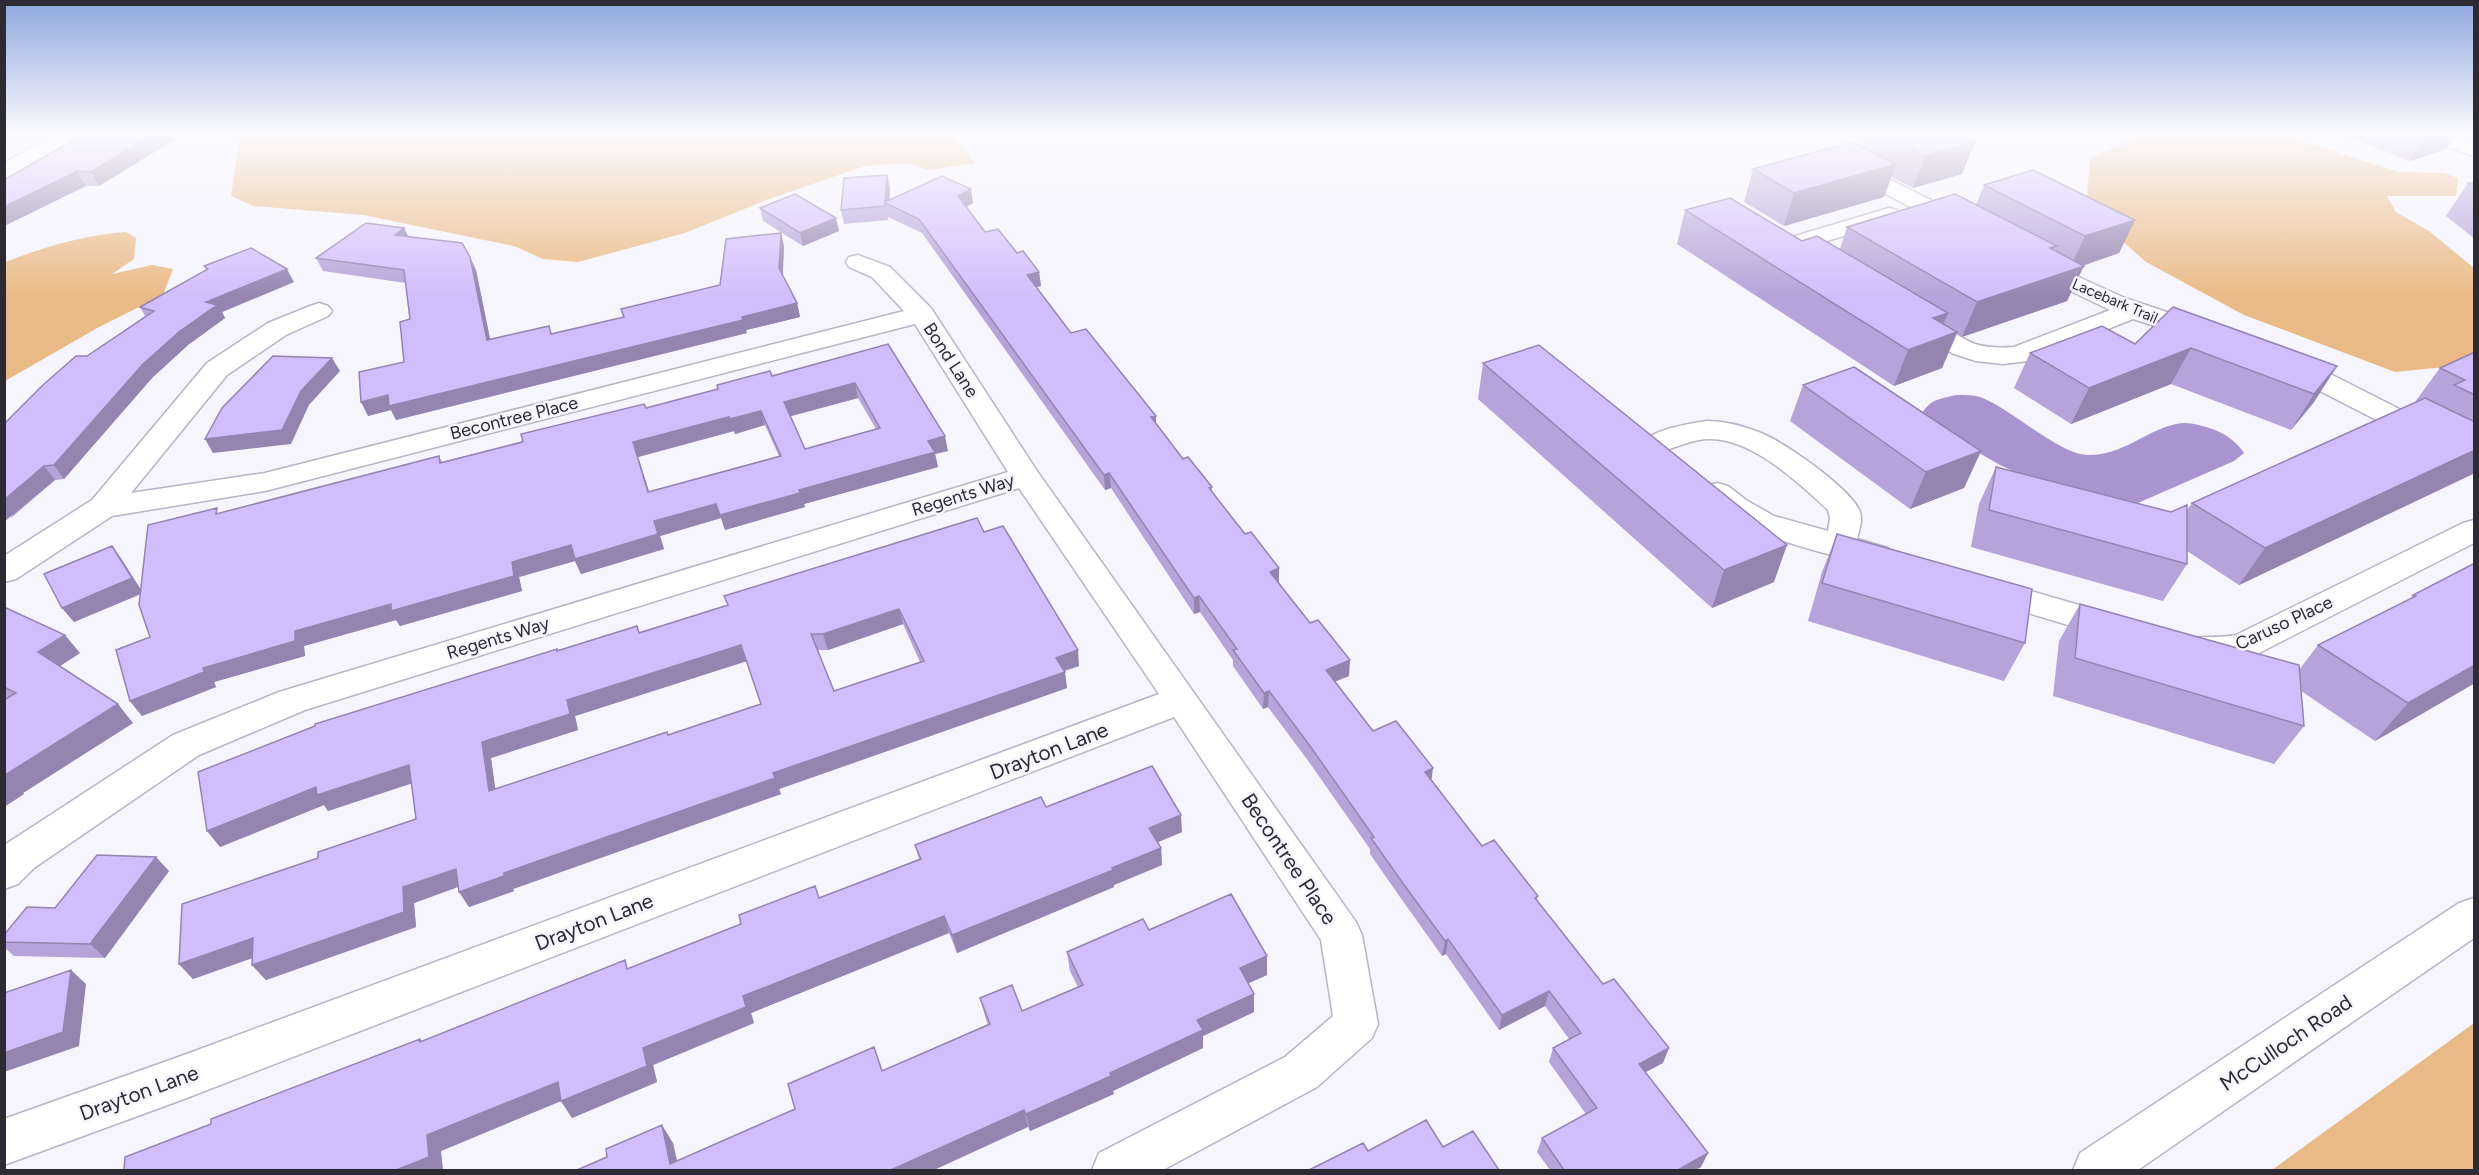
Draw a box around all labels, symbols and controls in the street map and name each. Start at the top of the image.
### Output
street label: Lacebark Trail [2069,275,2161,327]
street label: Bond Lane [919,318,983,402]
street label: Becontree Place [448,391,580,445]
street label: Regents Way [909,469,1018,521]
street label: Caruso Place [2232,591,2336,655]
street label: Regents Way [444,612,553,664]
street label: Drayton Lane [986,716,1112,785]
street label: Becontree Place [1236,788,1343,929]
street label: Drayton Lane [531,887,657,956]
street label: McCulloch Road [2215,989,2357,1096]
street label: Drayton Lane [76,1059,202,1126]

